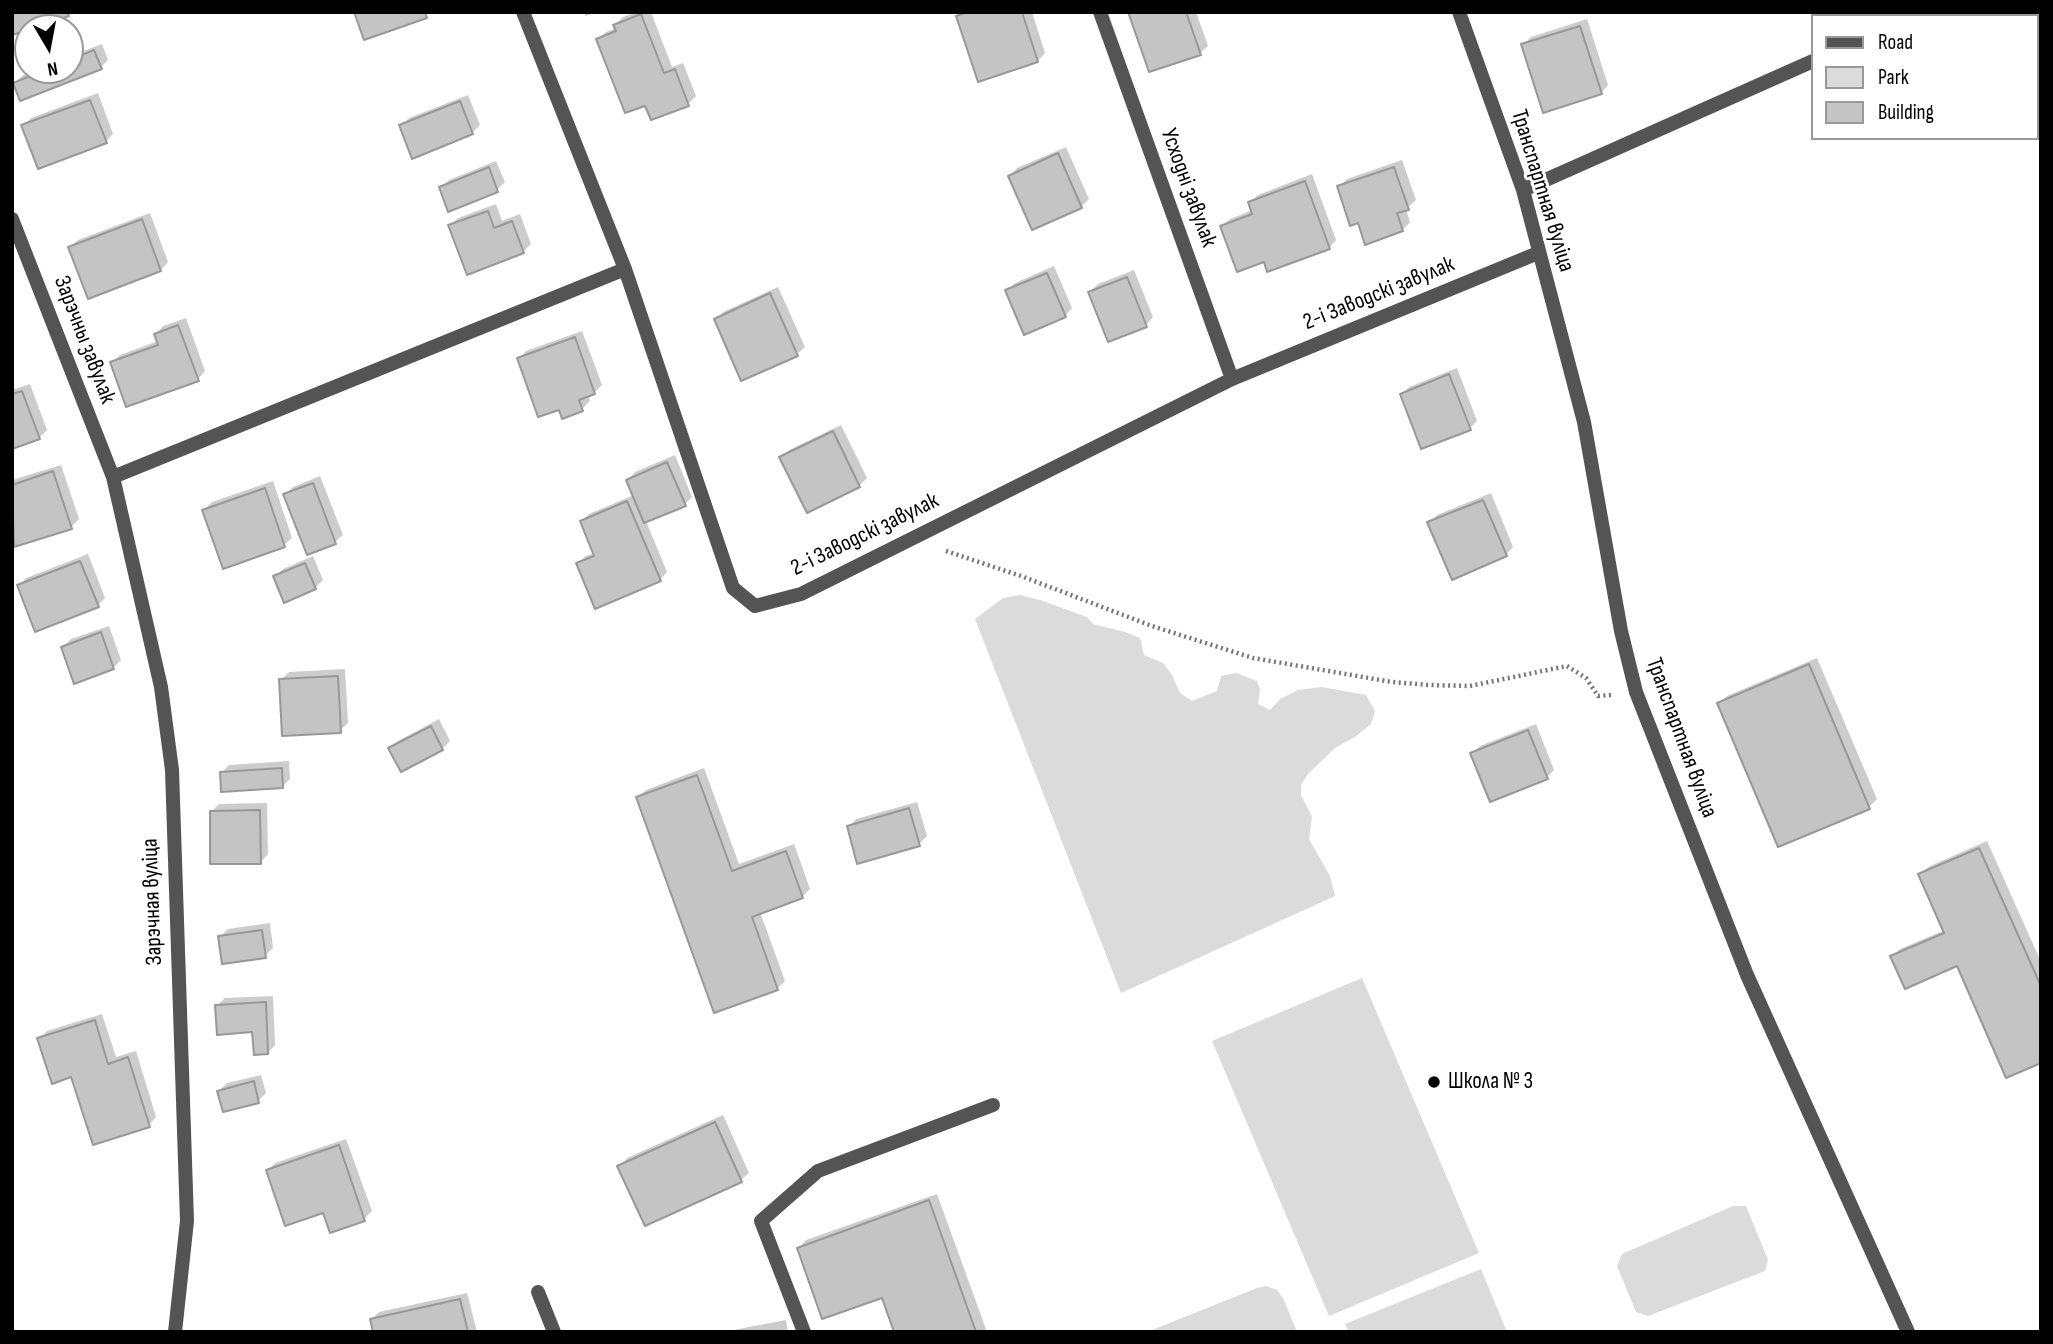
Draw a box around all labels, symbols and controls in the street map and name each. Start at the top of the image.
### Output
north arrow [14,14,84,84]
legend [1812,14,2039,140]
text: Road [1878,30,1913,55]
text: N [45,56,59,80]
text: Park [1878,65,1909,90]
text: Building [1878,100,1934,125]
street label: Транспартная вуліца [1504,107,1580,275]
street label: Усходні завулак [1154,125,1222,251]
street label: 2-і Заводскі завулак [1299,251,1459,337]
street label: Зарэчны завулак [47,272,121,408]
street label: 2-і Заводскі завулак [787,487,943,583]
street label: Транспартная вуліца [1639,654,1723,822]
street label: Зарэчная вуліца [137,838,169,966]
place label: Школа № 3 [1448,1068,1533,1096]
marker: Школа № 3 [1426,1074,1442,1090]

